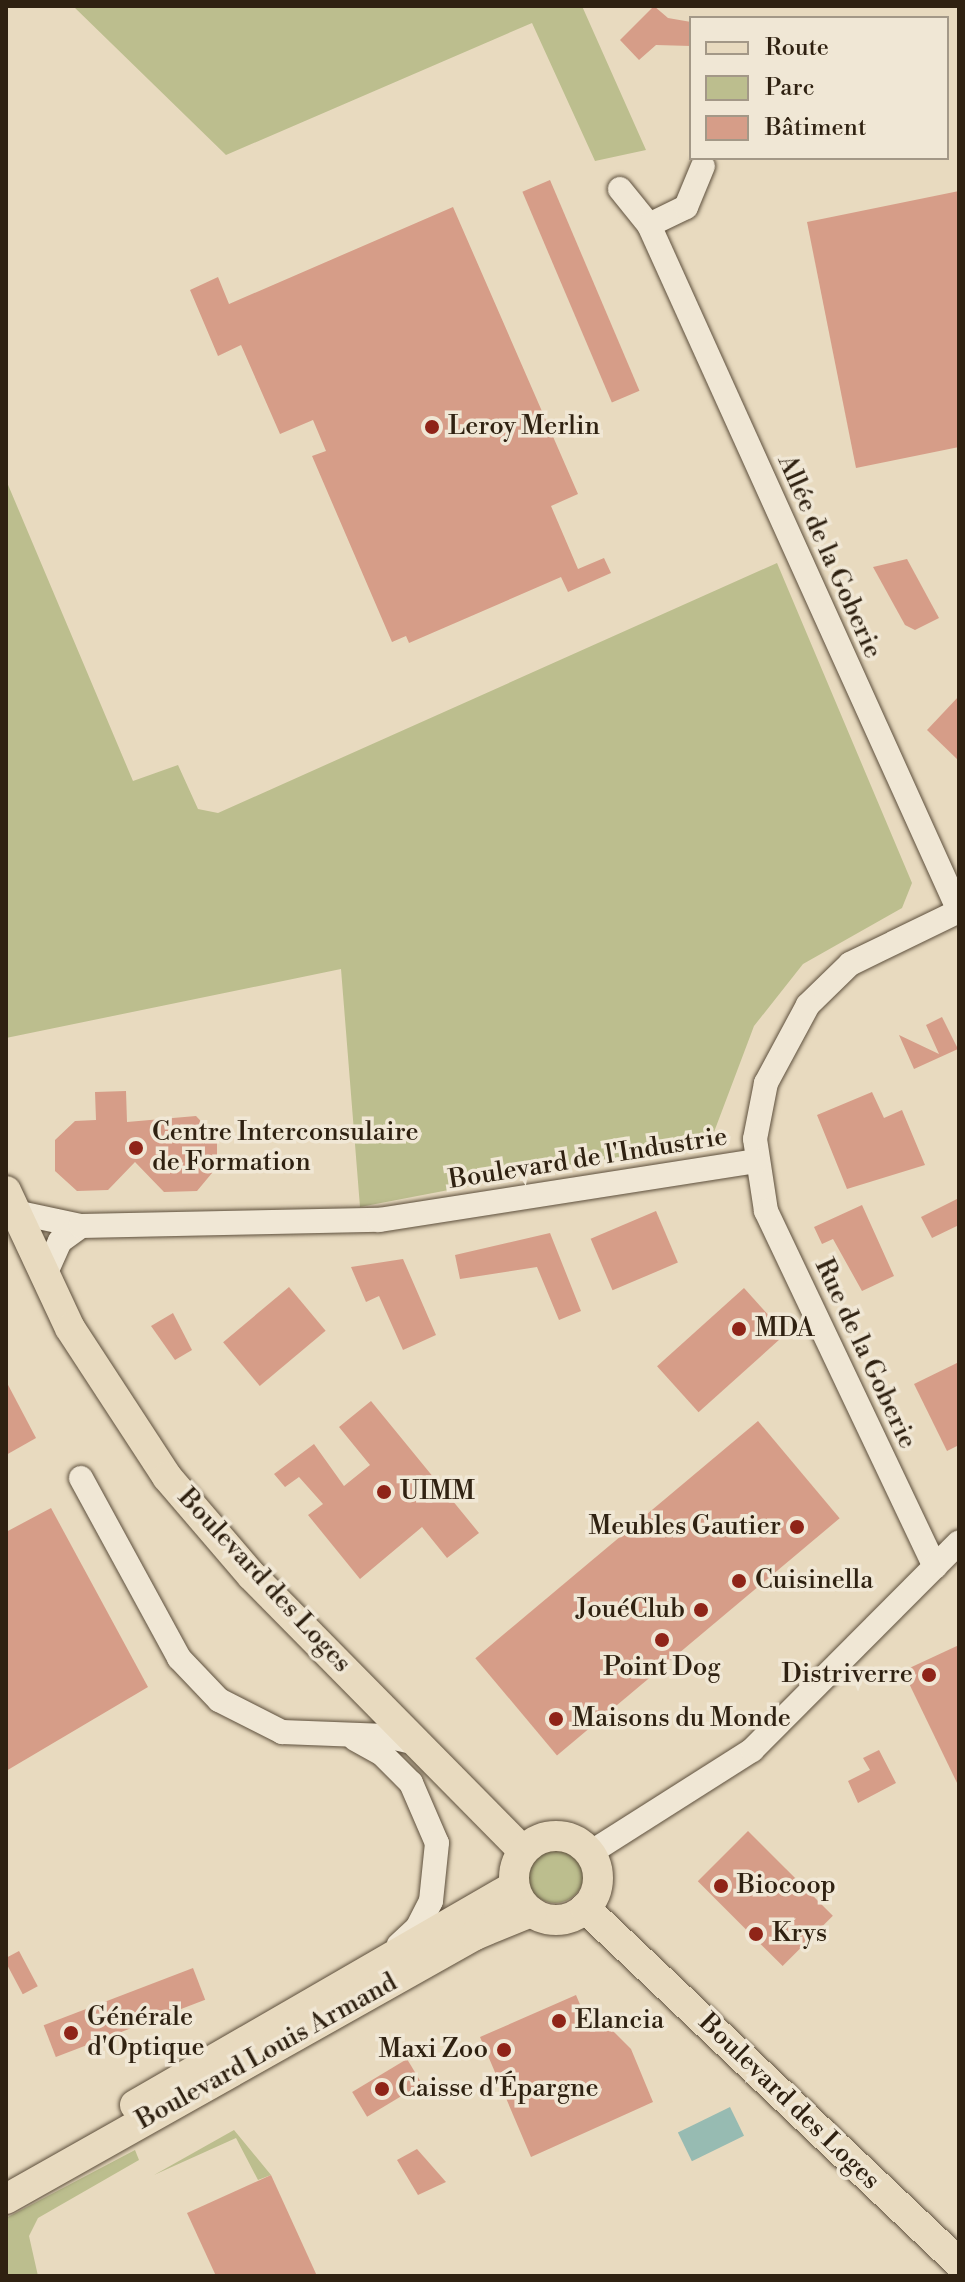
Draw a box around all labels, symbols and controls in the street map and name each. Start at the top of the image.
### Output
legend [689,16,949,160]
text: Route [765,33,829,63]
text: Parc [765,73,815,103]
text: Bâtiment [765,113,866,143]
place label: Leroy Merlin [448,411,600,443]
marker: Leroy Merlin [423,418,441,436]
street label: Allée de la Goberie [770,450,888,664]
place label: Centre Interconsulaire de Formation [152,1117,419,1178]
street label: Boulevard de l'Industrie [447,1122,729,1196]
marker: Centre Interconsulaire de Formation [127,1139,145,1157]
street label: Rue de la Goberie [807,1254,923,1454]
place label: MDA [755,1313,815,1345]
marker: MDA [730,1320,748,1338]
place label: UIMM [400,1476,475,1508]
street label: Boulevard des Loges [171,1483,357,1679]
marker: UIMM [375,1483,393,1501]
place label: Meubles Gautier [588,1511,781,1543]
marker: Meubles Gautier [788,1518,806,1536]
place label: Cuisinella [755,1565,873,1597]
marker: Cuisinella [730,1572,748,1590]
place label: JouéClub [576,1594,685,1626]
marker: JouéClub [692,1601,710,1619]
marker: Point Dog [653,1631,671,1649]
place label: Point Dog [603,1652,721,1684]
place label: Distriverre [782,1659,913,1691]
marker: Distriverre [920,1666,938,1684]
place label: Maisons du Monde [572,1703,791,1735]
marker: Maisons du Monde [547,1710,565,1728]
place label: Biocoop [737,1870,836,1902]
marker: Biocoop [712,1877,730,1895]
place label: Krys [772,1918,827,1950]
marker: Krys [747,1925,765,1943]
street label: Boulevard Louis Armand [131,1967,403,2137]
place label: Générale d'Optique [87,2002,205,2064]
place label: Elancia [575,2005,664,2037]
street label: Boulevard des Loges [692,2008,886,2196]
marker: Elancia [550,2012,568,2030]
marker: Générale d'Optique [62,2024,80,2042]
place label: Maxi Zoo [379,2034,488,2066]
marker: Maxi Zoo [495,2041,513,2059]
place label: Caisse d'Épargne [398,2073,599,2105]
marker: Caisse d'Épargne [373,2080,391,2098]

